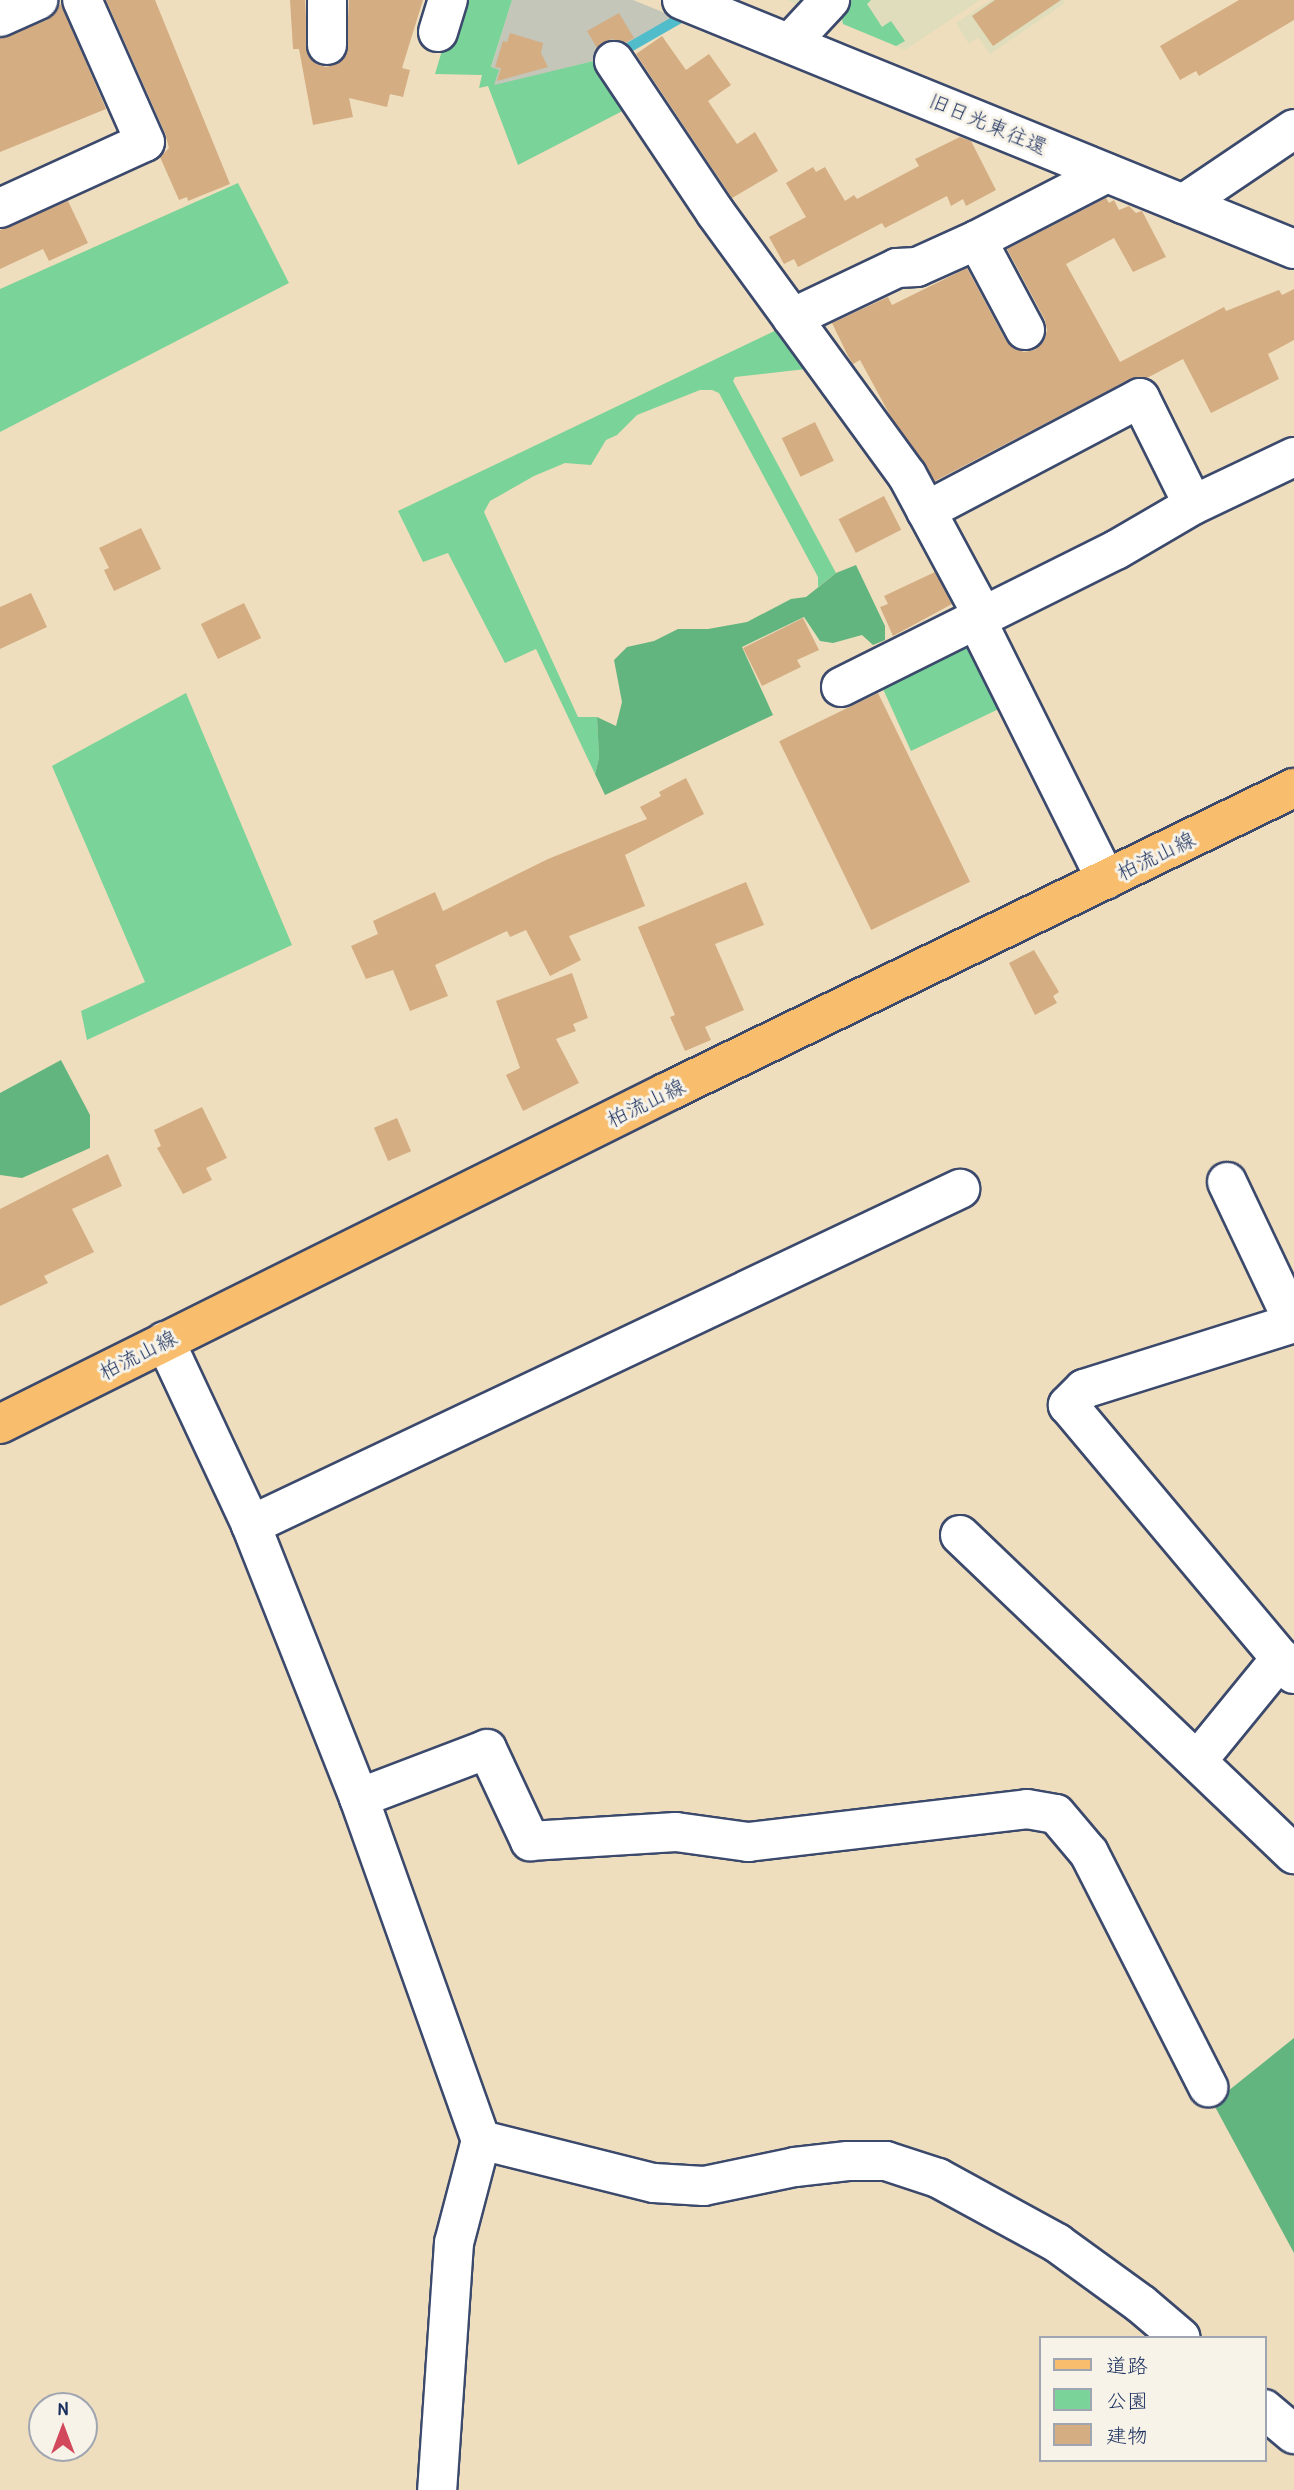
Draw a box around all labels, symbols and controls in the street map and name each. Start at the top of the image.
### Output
street label: 旧日光東往還 [925,88,1051,160]
street label: 柏流山線 [1113,826,1199,886]
street label: 柏流山線 [603,1073,689,1133]
street label: 柏流山線 [95,1325,181,1385]
legend [1038,2336,1266,2462]
text: 道路 [1106,2351,1148,2380]
text: 公園 [1106,2386,1148,2415]
north arrow [28,2392,98,2462]
text: N [58,2395,68,2421]
text: 建物 [1106,2421,1148,2450]

